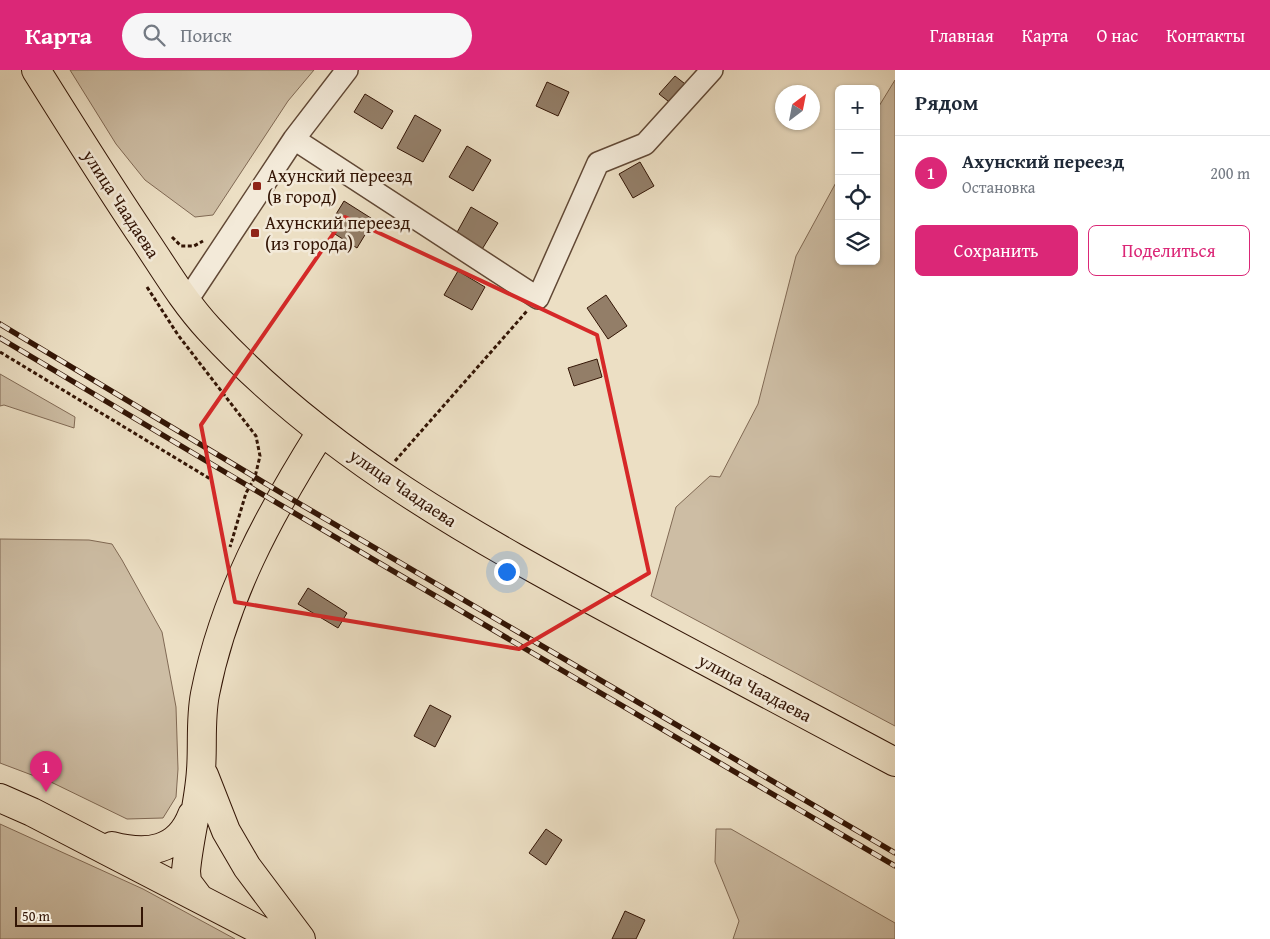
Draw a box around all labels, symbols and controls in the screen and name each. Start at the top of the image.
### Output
search box [122,13,472,58]
text: Карта [25,18,92,53]
icon: search [140,21,168,49]
text: Поиск [180,21,232,49]
text: Главная [930,22,994,49]
text: Карта [1022,22,1068,49]
text: О нас [1096,22,1138,49]
text: Контакты [1166,22,1245,49]
north arrow [775,85,820,130]
map controls [835,85,880,265]
button: + [835,85,880,130]
text: Рядом [915,87,978,118]
button: − [835,130,880,175]
street label: улица Чаадаева [76,143,167,264]
text: Ахунский переезд [962,147,1124,175]
text: 1 [927,161,935,185]
text: 200 m [1210,161,1250,185]
place label: Ахунский переезд (в город) [267,162,412,210]
button: locate [835,175,880,220]
text: Остановка [962,175,1035,199]
marker: Ахунский переезд (в город) [251,180,263,192]
place label: Ахунский переезд (из города) [265,209,410,257]
button: layers [835,220,880,265]
button: Сохранить [915,225,1078,276]
button: Поделиться [1088,225,1250,276]
marker: Ахунский переезд (из города) [249,227,261,239]
street label: улица Чаадаева [343,441,463,534]
your location [494,559,520,585]
street label: улица Чаадаева [693,646,817,729]
pin: 1 [30,751,62,792]
scale bar [15,904,142,927]
text: 50 m [22,906,50,926]

